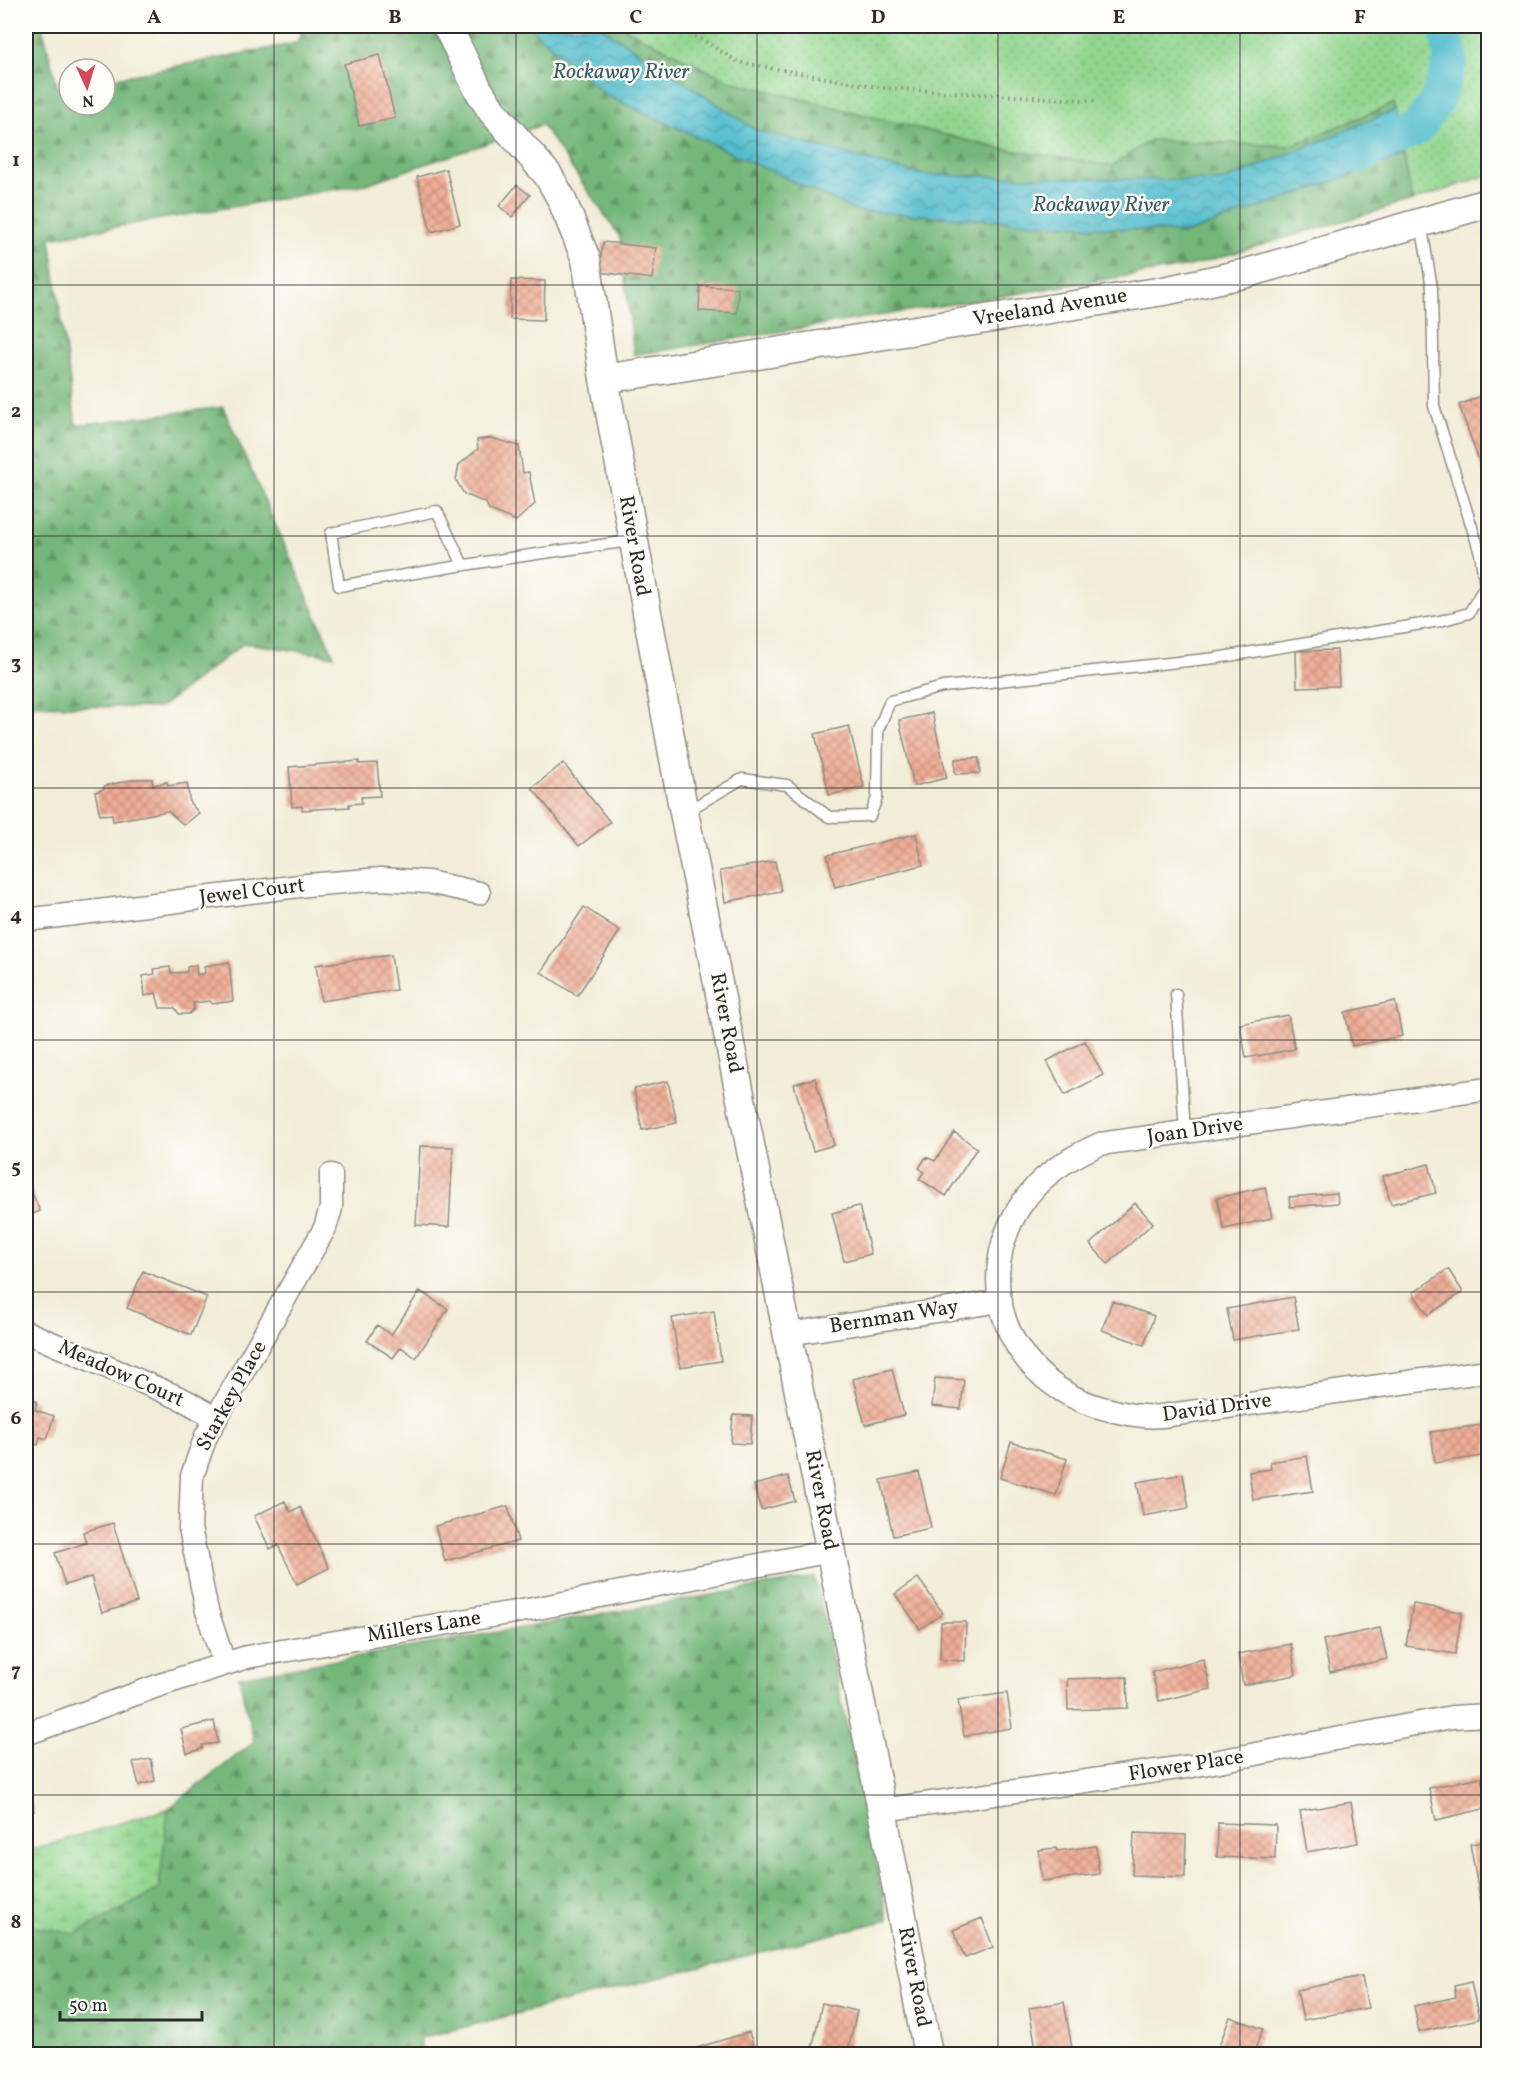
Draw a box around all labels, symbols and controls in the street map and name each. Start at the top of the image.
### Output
text: A [147,4,161,32]
text: B [388,4,402,32]
text: C [630,4,643,32]
text: D [871,4,885,32]
text: E [1113,4,1125,32]
text: F [1354,4,1366,32]
north arrow [57,57,117,117]
water label: Rockaway River [552,57,690,88]
text: N [81,89,94,111]
text: 1 [12,147,20,175]
water label: Rockaway River [1032,190,1170,221]
street label: Vreeland Avenue [971,281,1129,334]
text: 2 [11,398,21,426]
street label: River Road [611,493,657,599]
text: 3 [11,650,21,678]
street label: Jewel Court [198,871,306,913]
text: 4 [10,902,22,930]
street label: River Road [702,970,750,1076]
street label: Joan Drive [1145,1110,1245,1152]
text: 5 [11,1154,21,1182]
street label: Bernman Way [827,1292,961,1342]
street label: Meadow Court [53,1333,189,1415]
street label: Starkey Place [190,1335,274,1457]
street label: David Drive [1161,1386,1273,1430]
text: 6 [11,1405,22,1433]
street label: River Road [797,1447,845,1553]
street label: Millers Lane [365,1604,483,1650]
text: 7 [11,1657,21,1685]
street label: Flower Place [1126,1743,1246,1789]
text: 8 [11,1909,21,1937]
street label: River Road [890,1924,938,2030]
scale bar [60,1984,202,2022]
text: 50 m [69,1994,108,2019]

